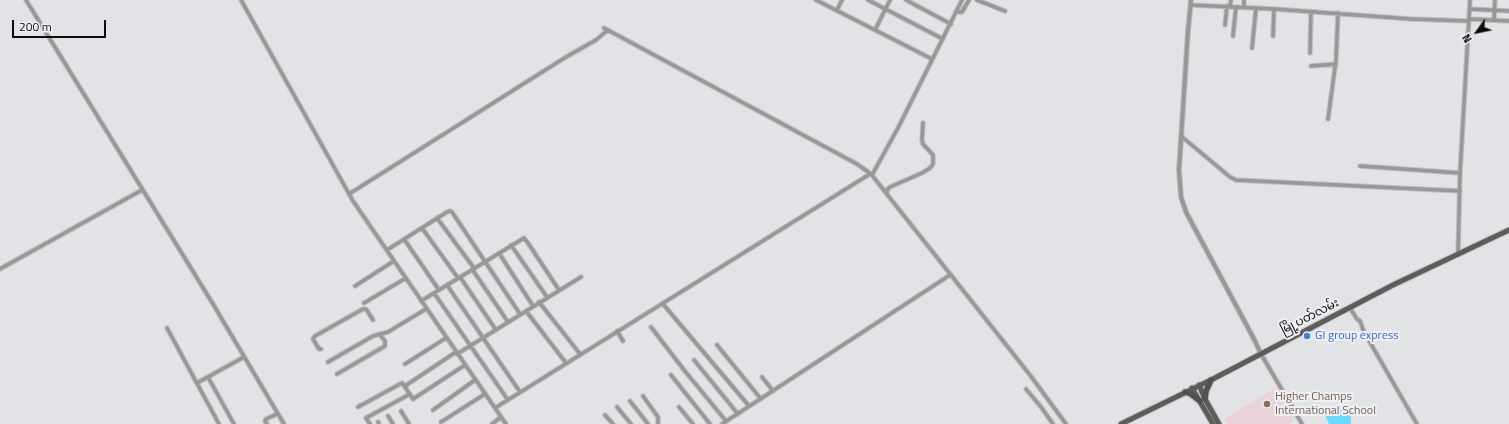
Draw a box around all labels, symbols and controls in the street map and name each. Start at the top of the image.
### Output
scale bar [14,12,108,38]
north arrow [1457,12,1497,52]
text: 200 m [19,17,52,36]
text: N [1458,31,1476,46]
street label: မြို့ပတ်လမ်း [1278,296,1342,338]
place label: GI group express [1315,329,1399,343]
marker: GI group express [1302,331,1312,341]
place label: Higher Champs International School [1275,390,1376,418]
marker: Higher Champs International School [1262,399,1272,409]

